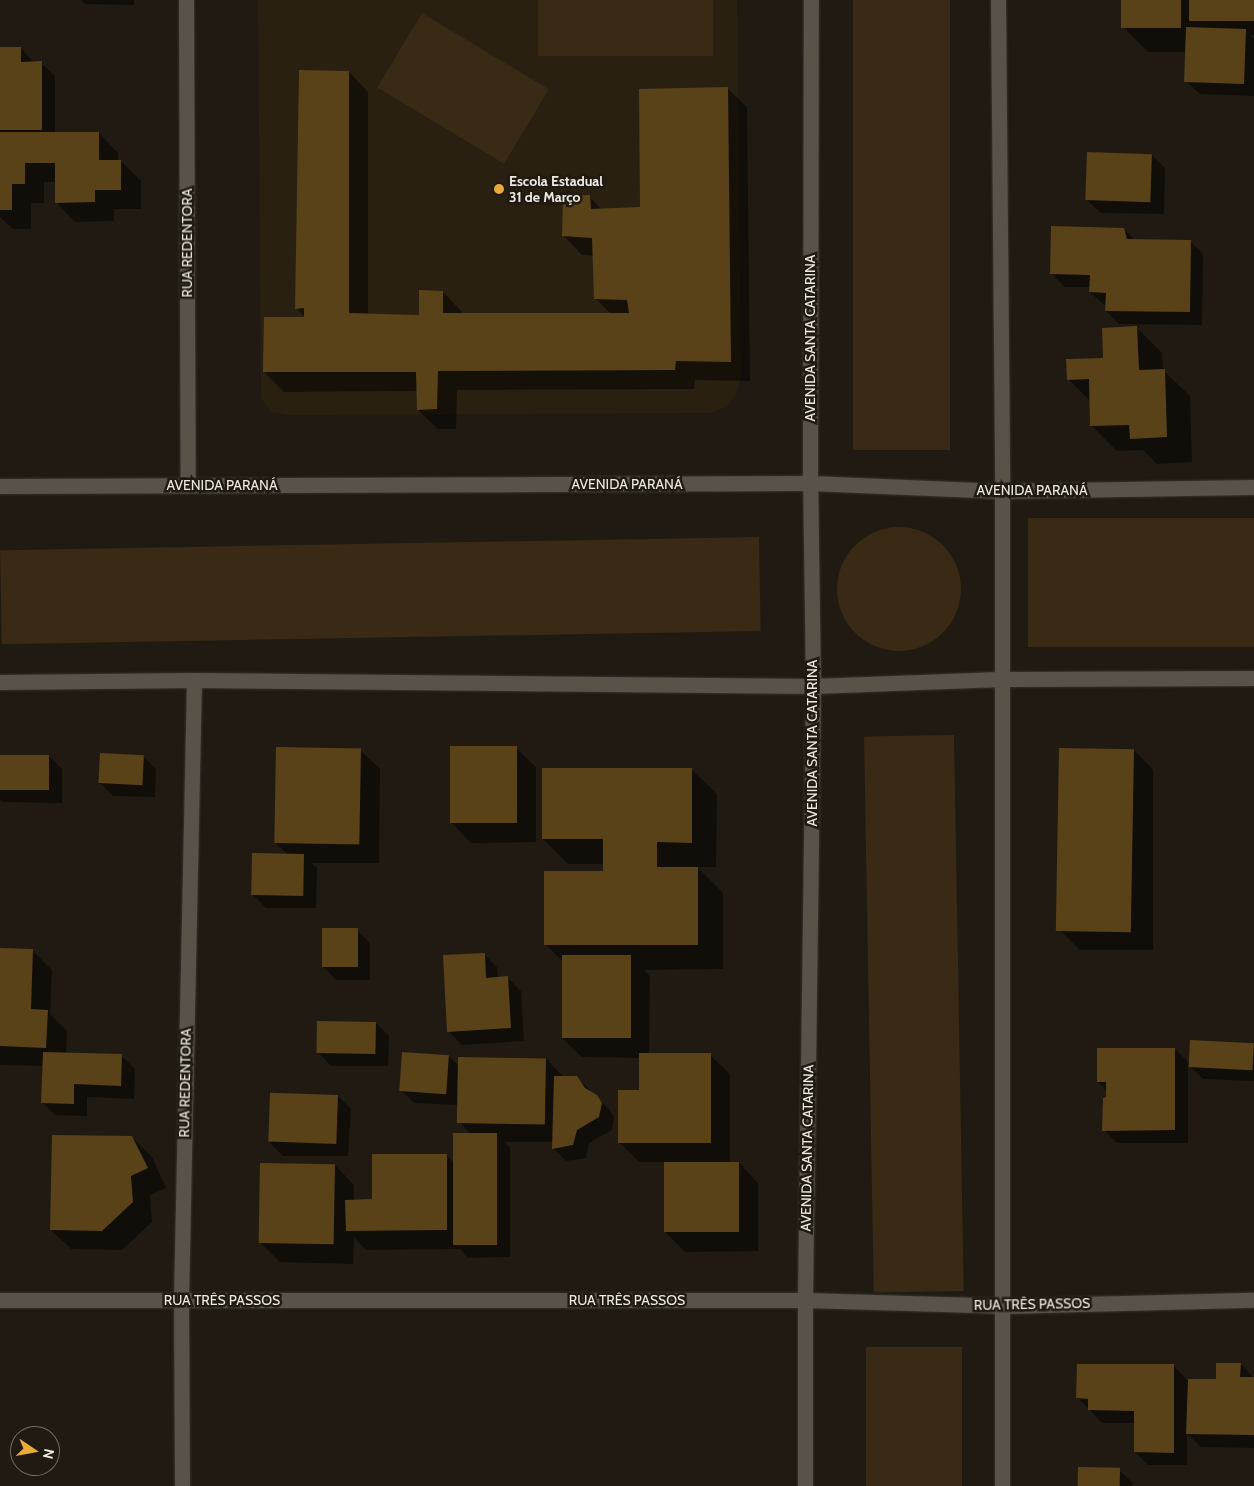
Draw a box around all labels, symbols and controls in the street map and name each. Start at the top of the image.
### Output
place label: Escola Estadual 31 de Março [509,173,603,206]
marker: Escola Estadual 31 de Março [493,183,505,195]
street label: RUA REDENTORA [179,188,195,298]
street label: AVENIDA SANTA CATARINA [802,255,818,421]
street label: AVENIDA PARANÁ [571,476,683,492]
street label: AVENIDA PARANÁ [166,477,278,493]
street label: AVENIDA PARANÁ [976,482,1088,498]
street label: AVENIDA SANTA CATARINA [804,660,820,826]
street label: RUA REDENTORA [176,1028,194,1138]
street label: AVENIDA SANTA CATARINA [797,1064,817,1232]
street label: RUA TRÊS PASSOS [164,1292,280,1308]
street label: RUA TRÊS PASSOS [569,1292,685,1308]
street label: RUA TRÊS PASSOS [974,1295,1090,1313]
north arrow [10,1426,60,1476]
text: N [39,1447,59,1461]

